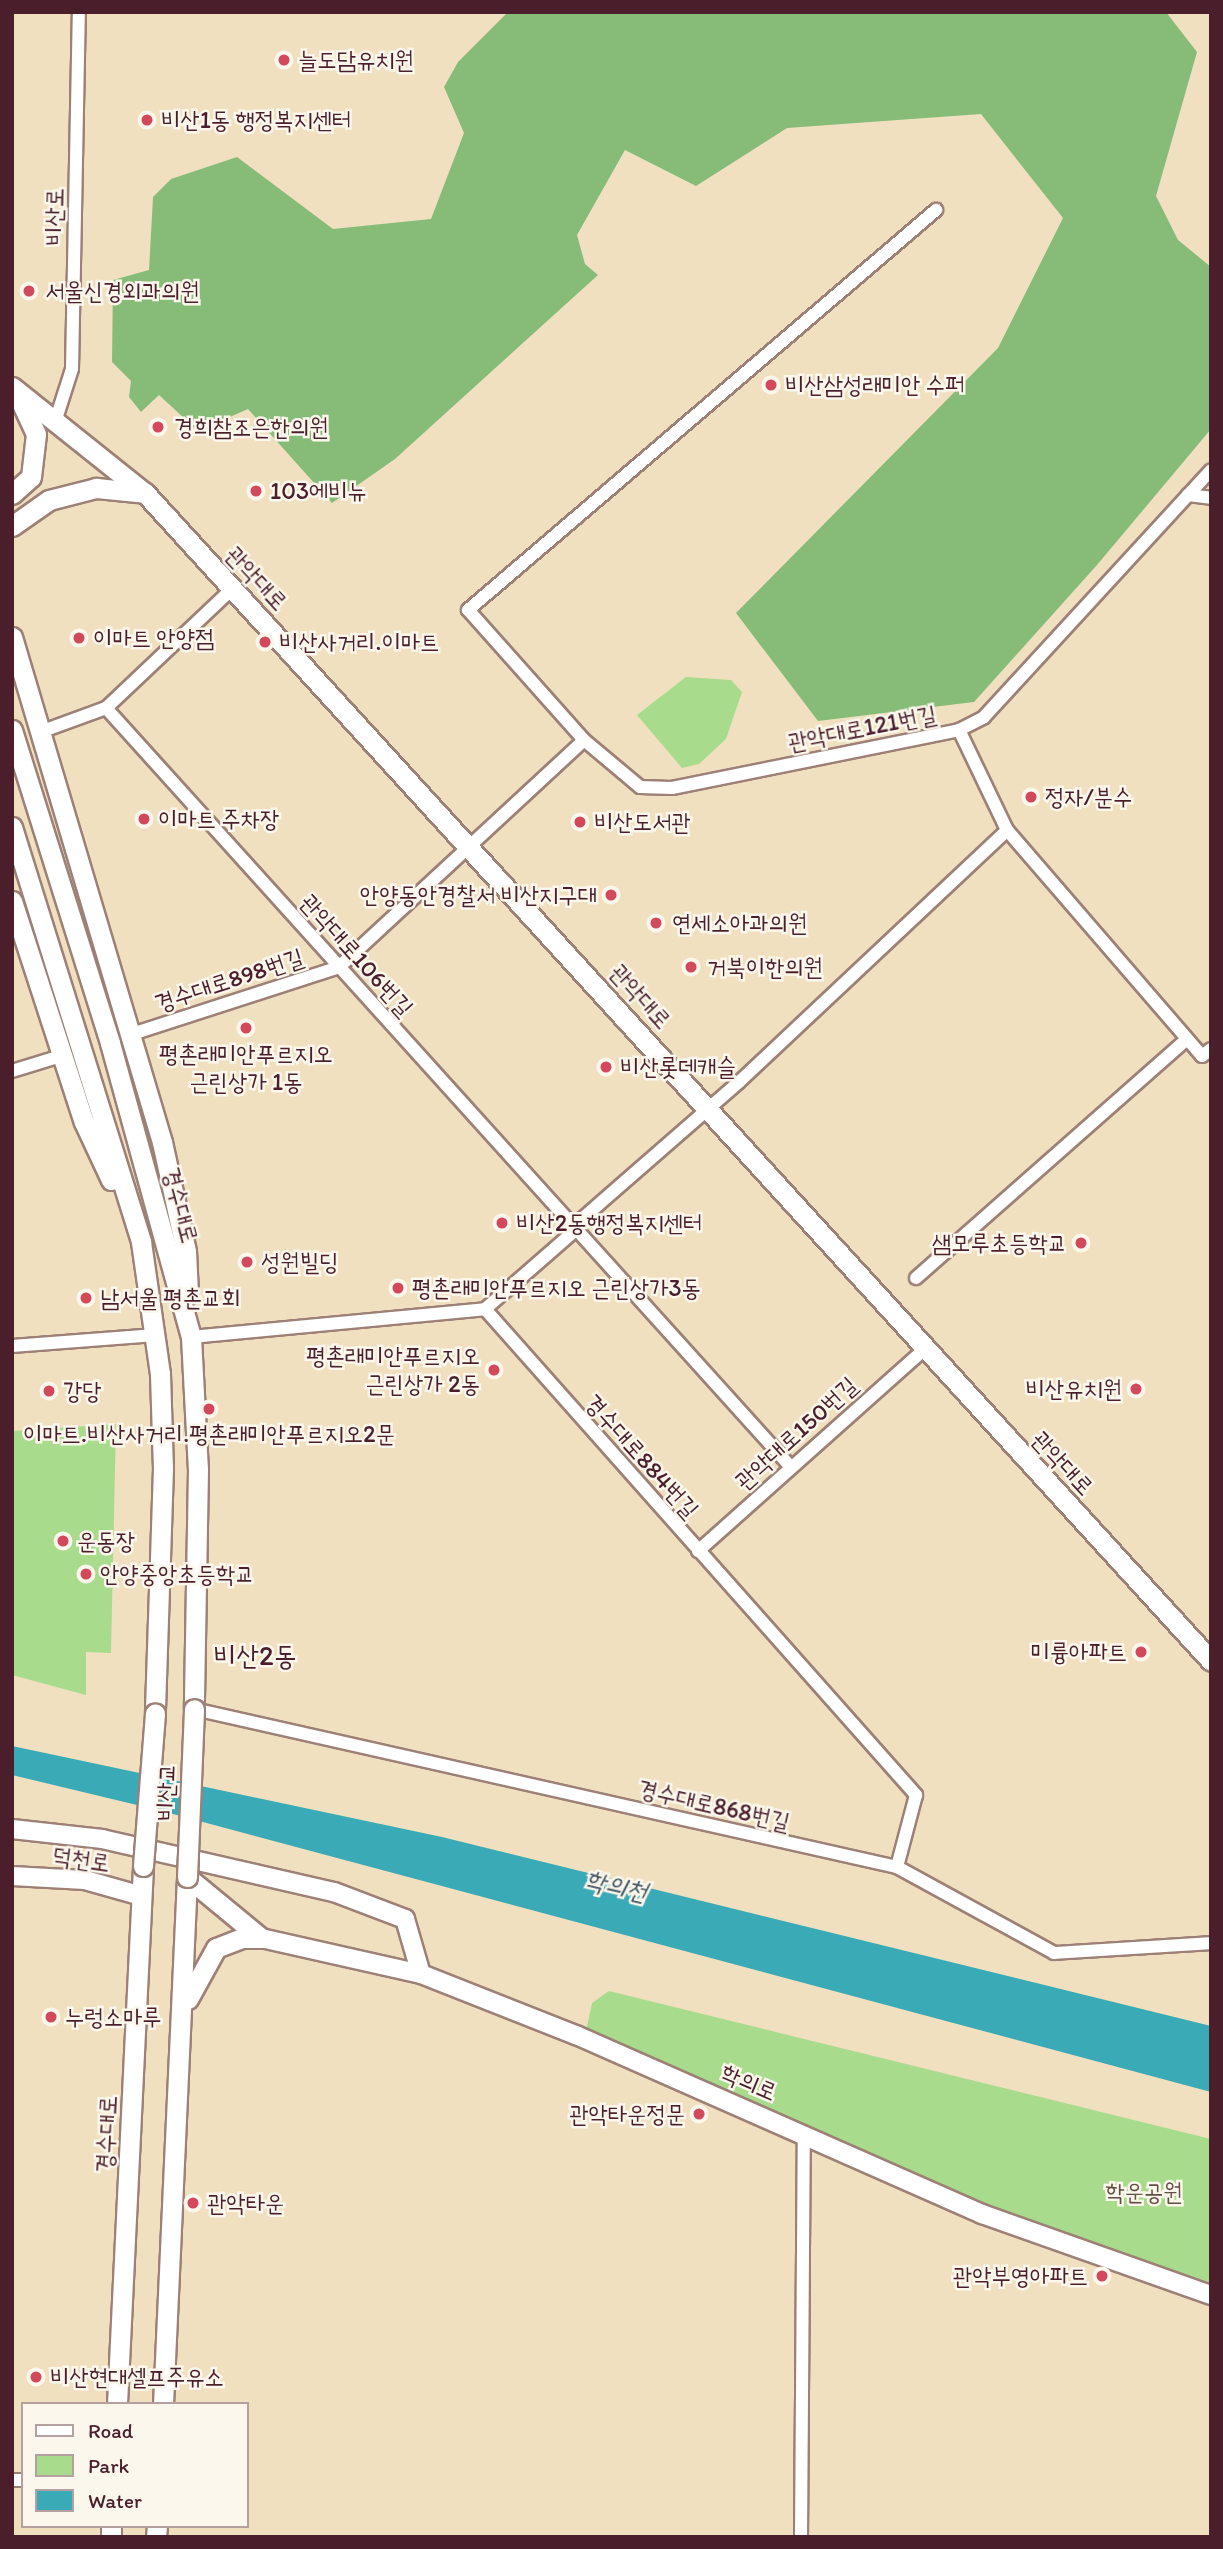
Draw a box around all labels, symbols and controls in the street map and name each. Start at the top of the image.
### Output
place label: 늘도담유치원 [298,46,414,74]
marker: 늘도담유치원 [276,52,292,68]
place label: 비산1동 행정복지센터 [161,106,351,134]
marker: 비산1동 행정복지센터 [139,112,155,128]
street label: 비산로 [39,188,69,246]
place label: 서울신경외과의원 [45,277,200,305]
marker: 서울신경외과의원 [19,281,39,301]
place label: 비산삼성래미안 수퍼 [785,371,964,399]
marker: 비산삼성래미안 수퍼 [763,377,779,393]
place label: 경희참조은한의원 [174,413,328,441]
marker: 경희참조은한의원 [148,417,168,437]
place label: 103에비뉴 [270,477,367,505]
marker: 103에비뉴 [248,483,264,499]
street label: 관악대로 [220,540,294,616]
place label: 이마트 안양점 [93,624,214,652]
place label: 비산사거리.이마트 [279,628,439,656]
marker: 이마트 안양점 [71,630,87,646]
marker: 비산사거리.이마트 [257,634,273,650]
street label: 관악대로121번길 [785,699,939,757]
place label: 정자/분수 [1045,783,1132,811]
marker: 정자/분수 [1023,789,1039,805]
place label: 이마트 주차장 [158,805,279,833]
place label: 비산도서관 [594,808,691,836]
marker: 이마트 주차장 [136,811,152,827]
marker: 비산도서관 [572,814,588,830]
place label: 안양동안경찰서 비산지구대 [360,881,597,909]
marker: 안양동안경찰서 비산지구대 [603,887,619,903]
street label: 관악대로106번길 [295,888,419,1022]
place label: 연세소아과의원 [672,909,807,937]
marker: 연세소아과의원 [646,913,666,933]
street label: 경수대로898번길 [151,942,307,1018]
place label: 거북이한의원 [707,953,823,981]
marker: 거북이한의원 [681,957,701,977]
street label: 관악대로 [604,958,678,1034]
marker: 평촌래미안푸르지오 근린상가 1동 [238,1020,254,1036]
place label: 평촌래미안푸르지오 근린상가 1동 [159,1040,333,1096]
place label: 비산롯데캐슬 [620,1053,736,1081]
marker: 비산롯데캐슬 [598,1059,614,1075]
street label: 경수대로 [157,1164,205,1246]
place label: 비산2동행정복지센터 [516,1209,702,1237]
marker: 비산2동행정복지센터 [494,1215,510,1231]
place label: 샘모루초등학교 [932,1229,1067,1257]
marker: 샘모루초등학교 [1073,1235,1089,1251]
place label: 성원빌딩 [261,1248,338,1276]
marker: 성원빌딩 [239,1254,255,1270]
place label: 평촌래미안푸르지오 근린상가3동 [412,1274,701,1302]
marker: 평촌래미안푸르지오 근린상가3동 [390,1280,406,1296]
place label: 남서울 평촌교회 [100,1284,241,1312]
marker: 남서울 평촌교회 [78,1290,94,1306]
place label: 평촌래미안푸르지오 근린상가 2동 [306,1342,480,1398]
marker: 평촌래미안푸르지오 근린상가 2동 [486,1362,502,1378]
street label: 관악대로150번길 [729,1371,863,1495]
place label: 비산유치원 [1025,1375,1122,1403]
place label: 강당 [63,1377,102,1405]
marker: 비산유치원 [1128,1381,1144,1397]
marker: 강당 [41,1383,57,1399]
street label: 경수대로884번길 [579,1388,705,1524]
marker: 이마트.비산사거리.평촌래미안푸르지오2문 [201,1401,217,1417]
place label: 이마트.비산사거리.평촌래미안푸르지오2문 [23,1420,395,1448]
street label: 관악대로 [1026,1425,1100,1501]
place label: 운동장 [77,1527,135,1555]
marker: 운동장 [55,1533,71,1549]
place label: 안양중앙초등학교 [100,1560,254,1588]
marker: 안양중앙초등학교 [78,1566,94,1582]
district label: 비산2동 [214,1638,296,1672]
place label: 미륭아파트 [1030,1638,1127,1666]
marker: 미륭아파트 [1133,1644,1149,1660]
street label: 비산교 [151,1763,181,1821]
street label: 경수대로868번길 [635,1774,793,1836]
street label: 덕천로 [50,1841,112,1877]
water label: 학의천 [582,1864,650,1908]
place label: 누렁소마루 [65,2003,162,2031]
marker: 누렁소마루 [43,2009,59,2025]
street label: 학의로 [717,2057,781,2107]
street label: 경수대로 [90,2095,122,2173]
place label: 관악타운정문 [569,2100,685,2128]
marker: 관악타운정문 [691,2106,707,2122]
park label: 학운공원 [1105,2178,1183,2206]
place label: 관악타운 [207,2189,284,2217]
marker: 관악타운 [185,2195,201,2211]
place label: 관악부영아파트 [953,2262,1088,2290]
marker: 관악부영아파트 [1094,2268,1110,2284]
place label: 비산현대셀프주유소 [50,2363,224,2391]
marker: 비산현대셀프주유소 [28,2369,44,2385]
legend [21,2402,248,2528]
text: Road [88,2418,133,2443]
text: Park [88,2453,129,2478]
text: Water [88,2488,142,2513]

